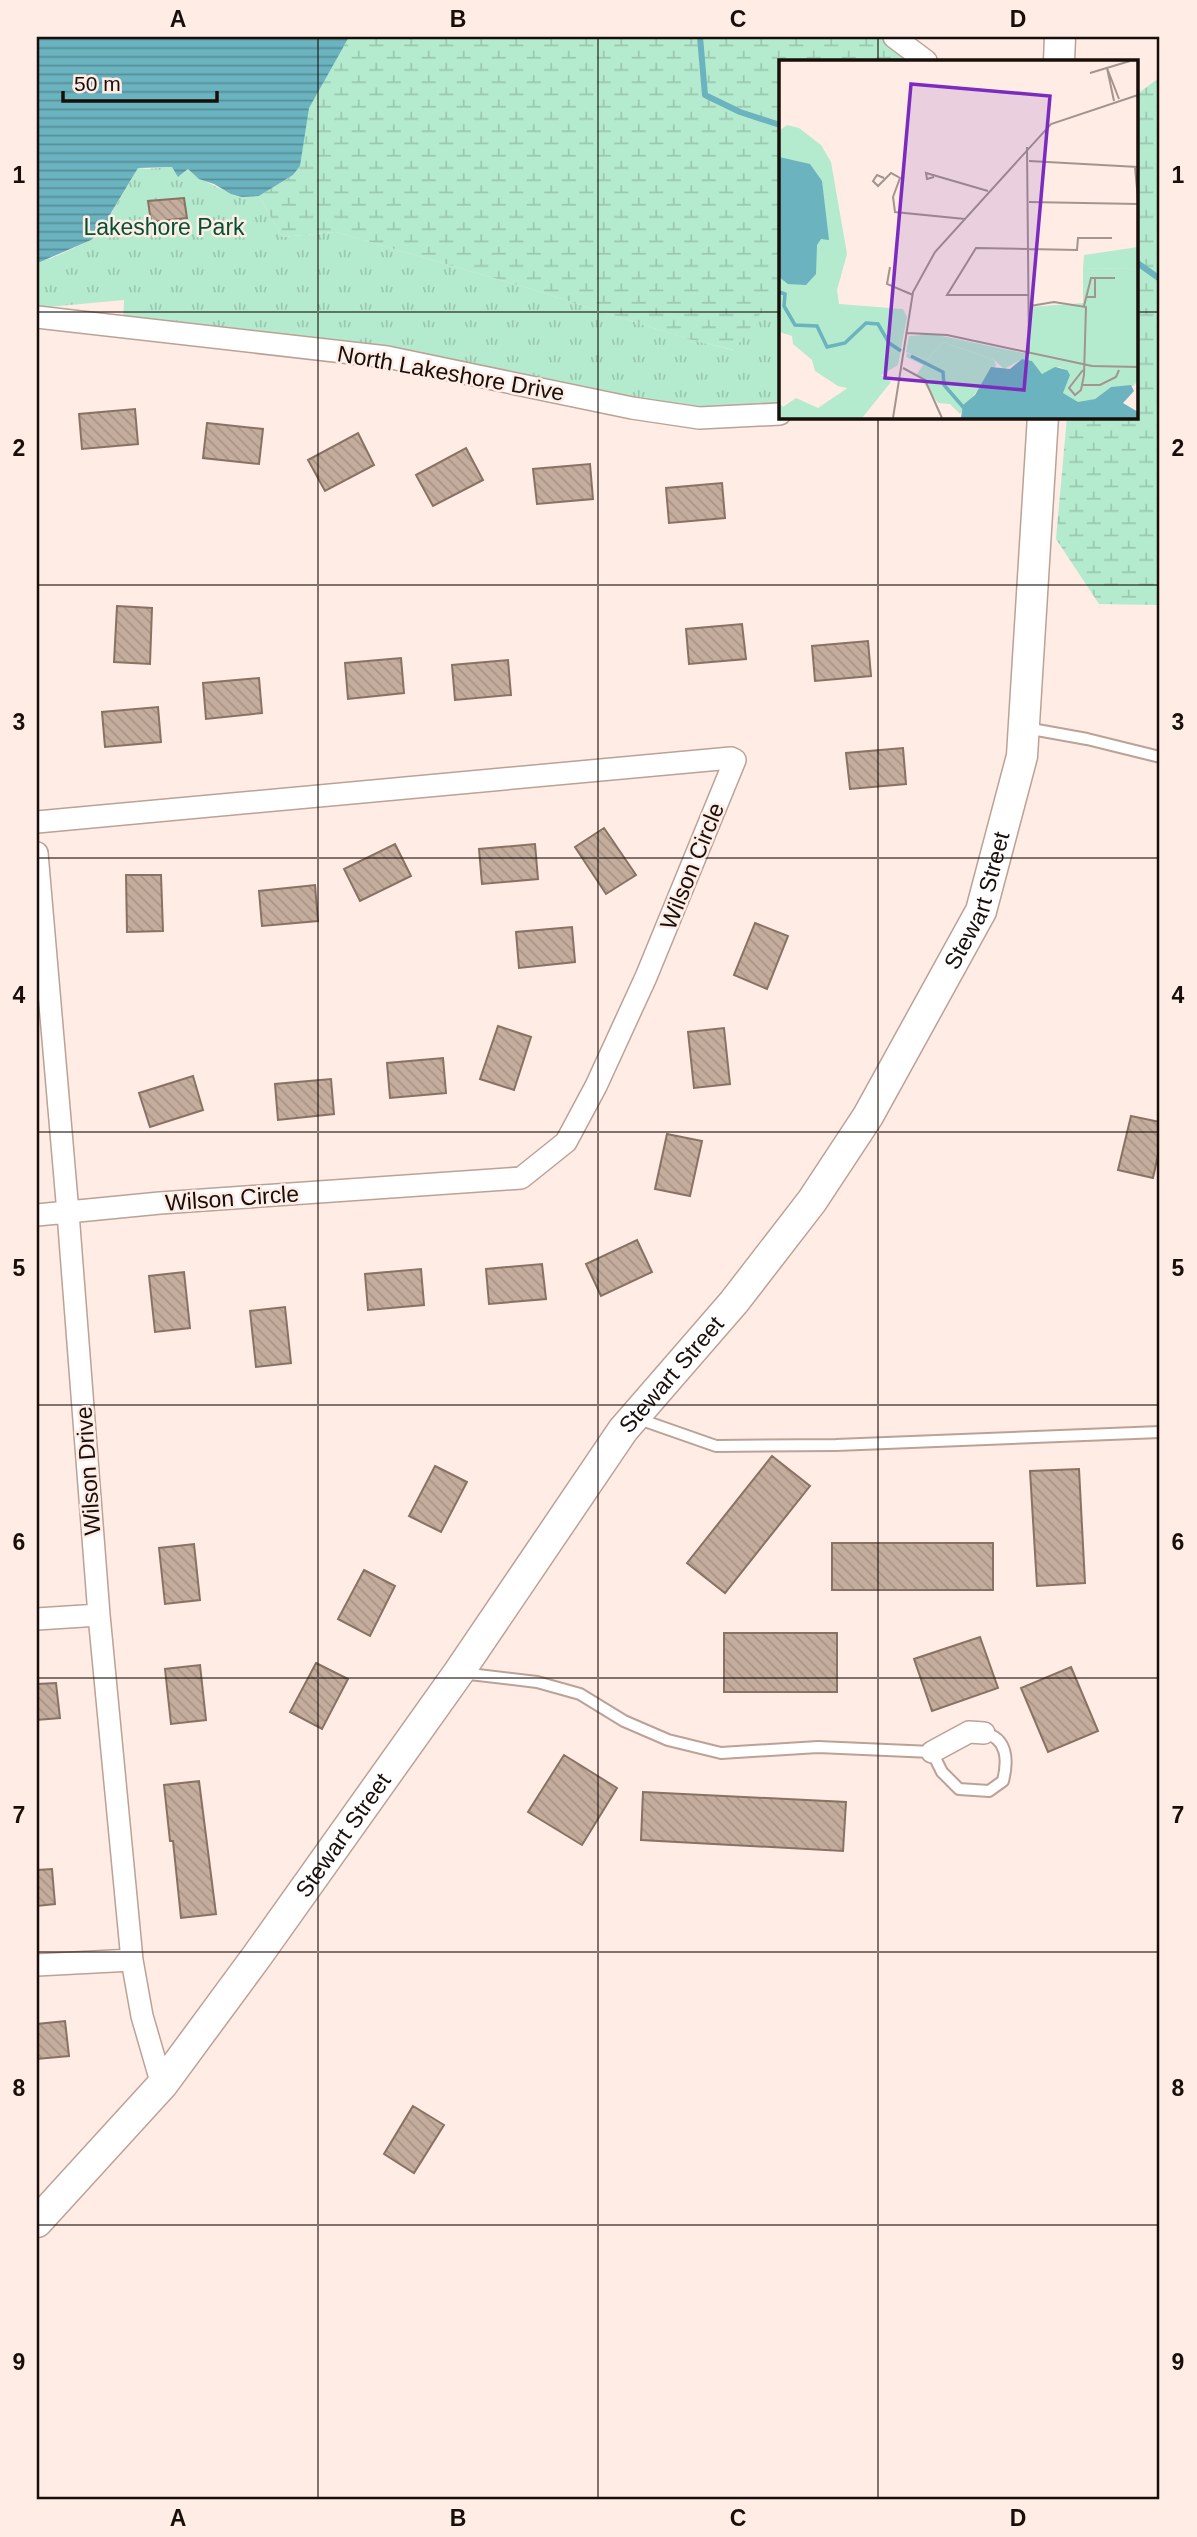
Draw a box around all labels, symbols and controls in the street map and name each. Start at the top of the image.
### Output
text: A [170,6,186,32]
text: B [450,6,466,32]
text: C [730,6,746,32]
text: D [1010,6,1026,32]
scale bar [63,60,217,104]
inset map [779,60,1138,418]
text: 50 m [74,72,121,95]
text: 1 [13,162,26,188]
text: 1 [1172,162,1185,188]
park label: Lakeshore Park [83,214,245,240]
street label: North Lakeshore Drive [335,340,567,406]
text: 2 [13,435,25,461]
text: 2 [1172,435,1184,461]
text: 3 [13,709,25,735]
text: 3 [1172,709,1184,735]
street label: Wilson Circle [655,799,729,933]
street label: Stewart Street [939,828,1015,974]
text: 4 [13,982,26,1008]
text: 4 [1172,982,1185,1008]
street label: Wilson Circle [164,1180,300,1216]
text: 5 [13,1255,26,1281]
text: 5 [1172,1255,1185,1281]
street label: Stewart Street [614,1310,729,1438]
street label: Wilson Drive [71,1406,105,1536]
text: 6 [13,1529,25,1555]
text: 6 [1172,1529,1184,1555]
street label: Stewart Street [290,1768,396,1902]
text: 7 [13,1802,25,1828]
text: 7 [1172,1802,1184,1828]
text: 8 [13,2075,26,2101]
text: 8 [1172,2075,1185,2101]
text: 9 [13,2349,25,2375]
text: 9 [1172,2349,1184,2375]
text: A [170,2505,186,2531]
text: B [450,2505,466,2531]
text: C [730,2505,746,2531]
text: D [1010,2505,1026,2531]

